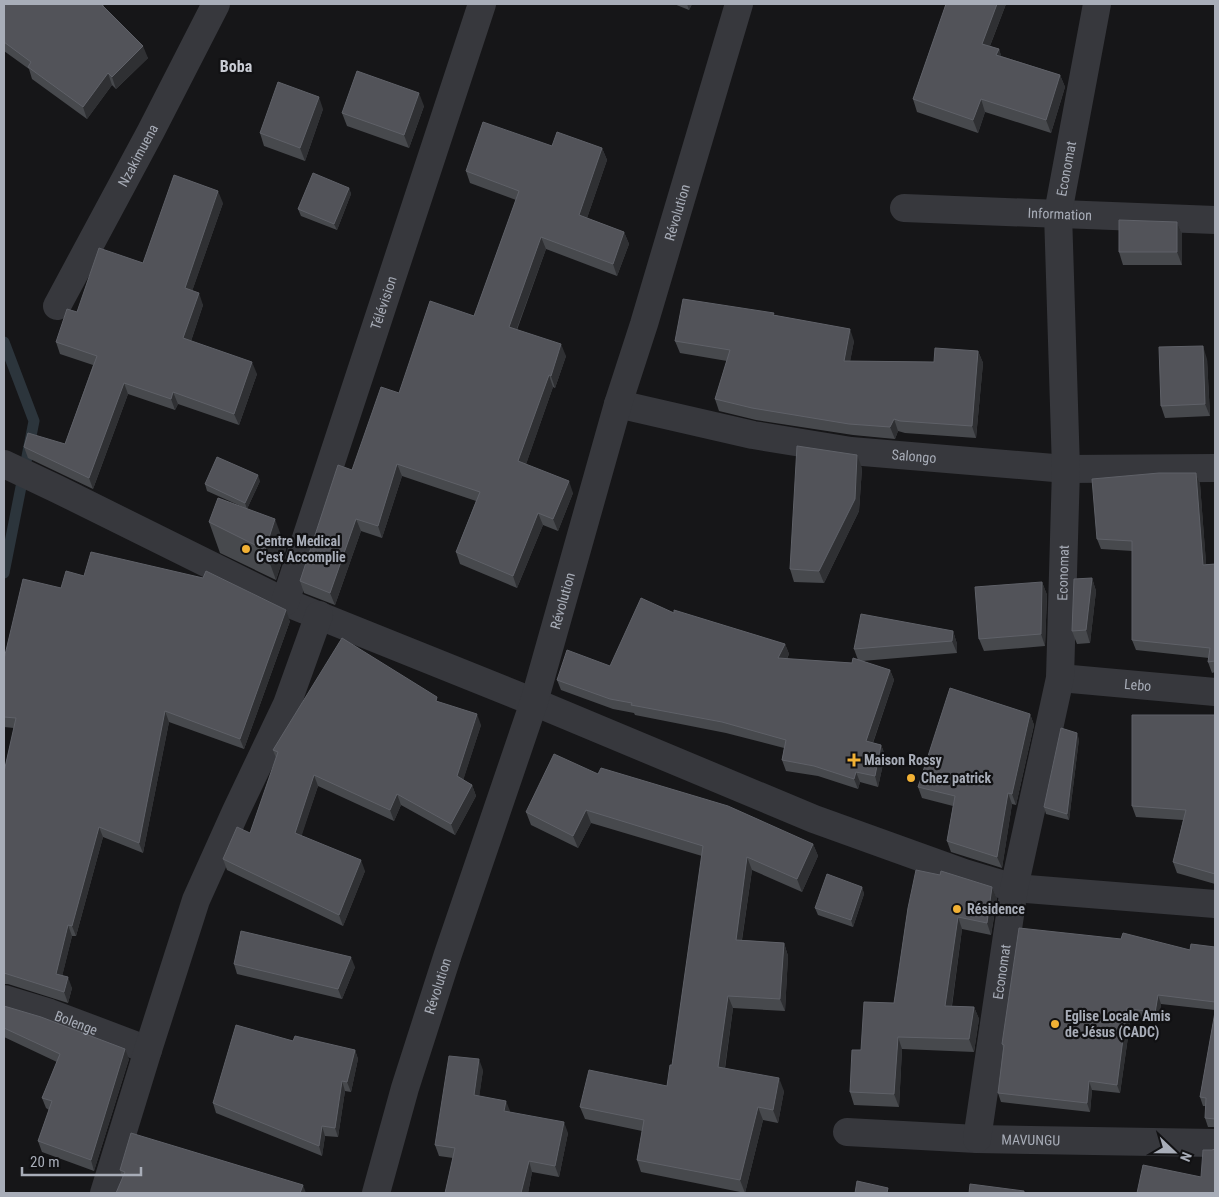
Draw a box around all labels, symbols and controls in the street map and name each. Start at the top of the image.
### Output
district label: Boba [220,57,253,76]
street label: Nzakimuena [115,121,161,189]
street label: Economat [1053,140,1079,197]
street label: Révolution [661,182,693,243]
street label: Information [1027,205,1092,223]
street label: Télévision [367,274,400,332]
street label: Salongo [891,446,937,466]
place label: Centre Medical C'est Accomplie [256,533,346,565]
marker: Centre Medical C'est Accomplie [240,543,252,555]
street label: Economat [1054,545,1072,601]
street label: Révolution [547,571,578,631]
street label: Lebo [1123,676,1152,694]
place label: Maison Rossy [864,752,943,768]
marker: Maison Rossy [848,754,860,766]
place label: Chez patrick [921,770,992,786]
marker: Chez patrick [905,772,917,784]
place label: Résidence [967,901,1025,917]
marker: Résidence [951,903,963,915]
street label: Economat [990,943,1014,1000]
street label: Révolution [421,956,454,1016]
street label: Bolenge [52,1007,100,1038]
place label: Eglise Locale Amis de Jésus (CADC) [1065,1008,1171,1041]
marker: Eglise Locale Amis de Jésus (CADC) [1049,1018,1061,1030]
north arrow [1149,1127,1199,1177]
street label: MAVUNGU [1001,1131,1060,1148]
scale bar [22,1144,141,1176]
text: N [1177,1150,1195,1164]
text: 20 m [30,1153,60,1171]

